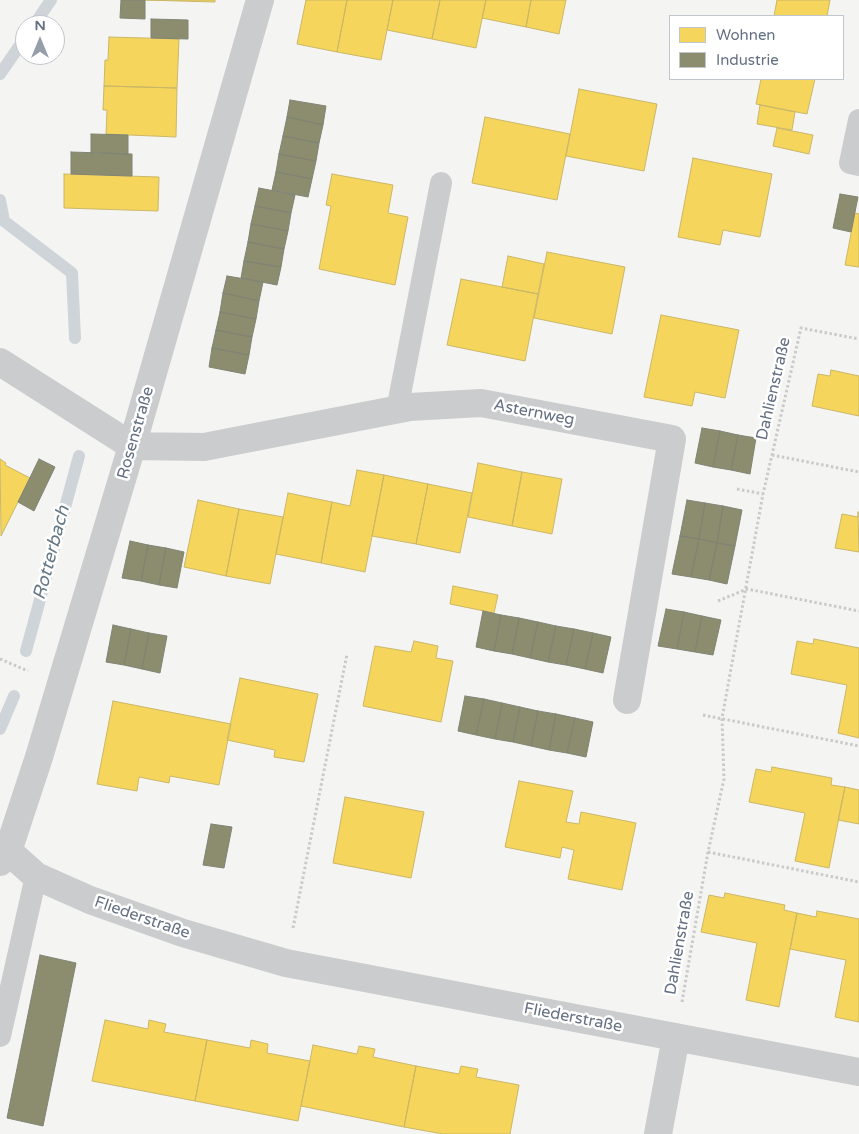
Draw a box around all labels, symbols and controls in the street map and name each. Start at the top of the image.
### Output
north arrow [15,15,65,65]
legend [669,15,844,80]
text: N [34,17,46,34]
text: Wohnen [716,26,776,44]
text: Industrie [716,51,779,69]
street label: Dahlienstraße [753,336,795,442]
street label: Rosenstraße [114,385,158,481]
street label: Asternweg [492,396,576,430]
water label: Rotterbach [29,504,75,602]
street label: Dahlienstraße [661,890,699,996]
street label: Fliederstraße [92,893,192,943]
street label: Fliederstraße [522,999,624,1037]

